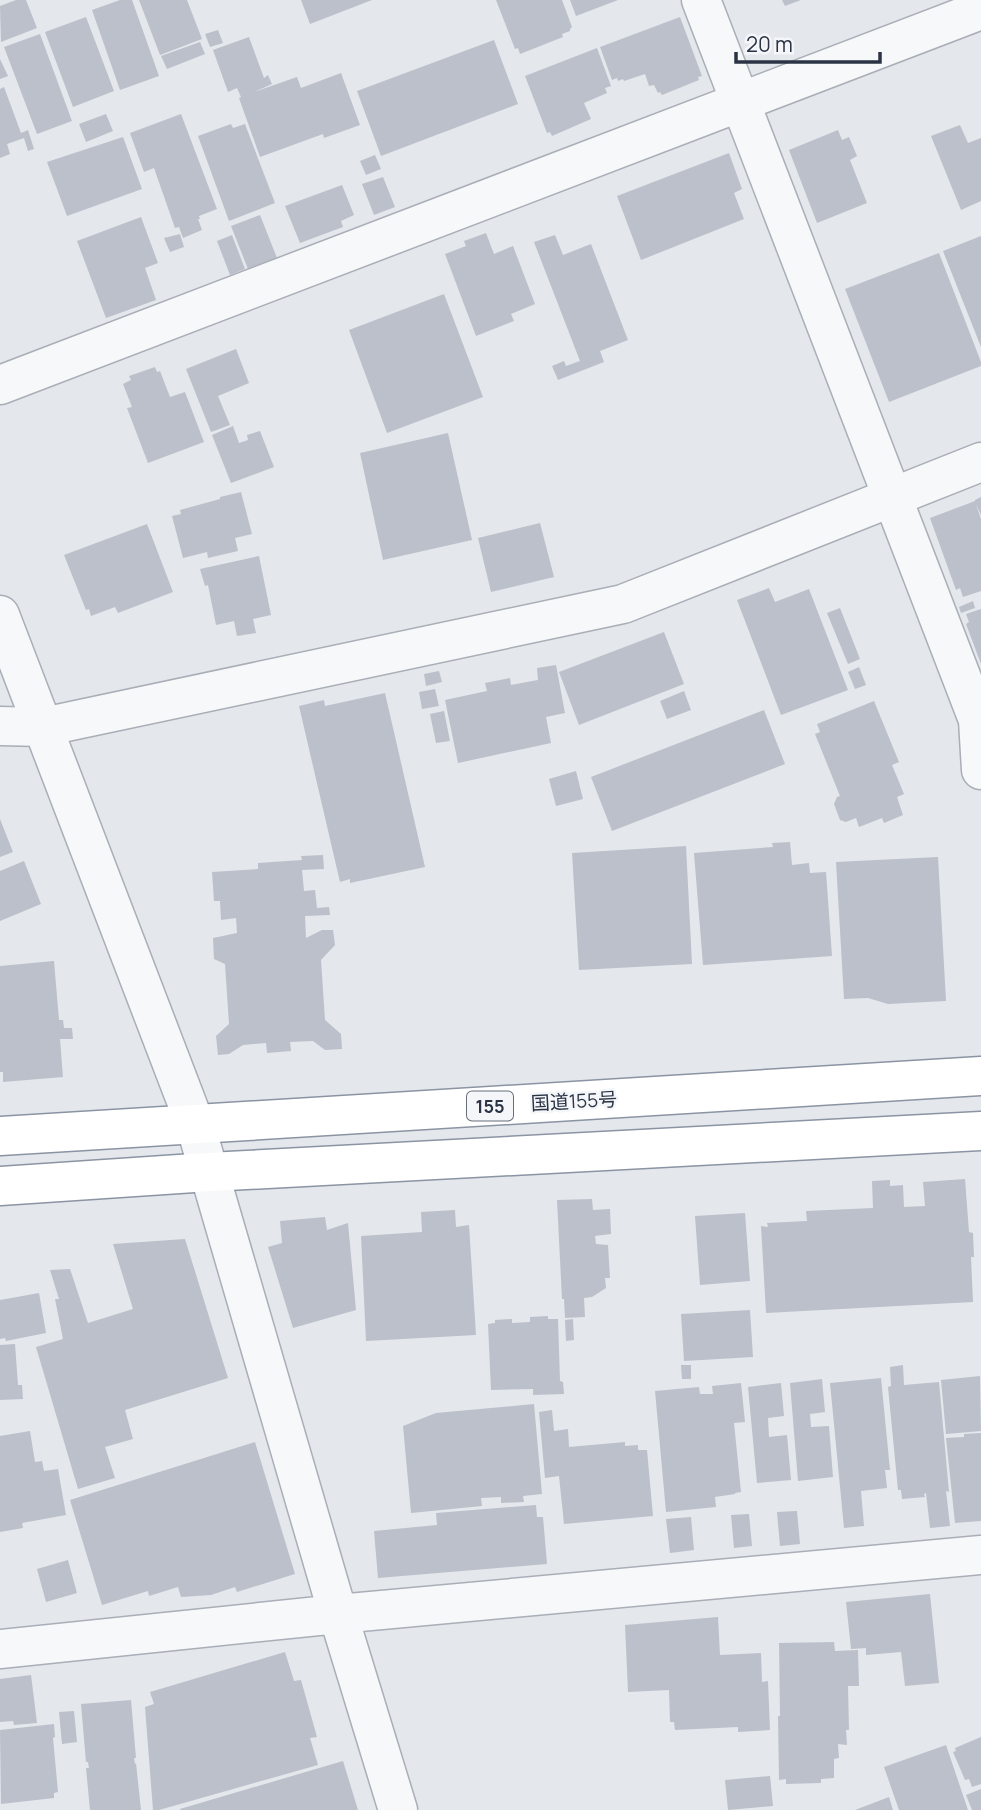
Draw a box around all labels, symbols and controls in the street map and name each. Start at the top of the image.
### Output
scale bar [736,21,880,65]
text: 20 m [746,30,793,58]
street label: 国道155号 [530,1086,618,1116]
road number: 155 [467,1092,513,1120]

